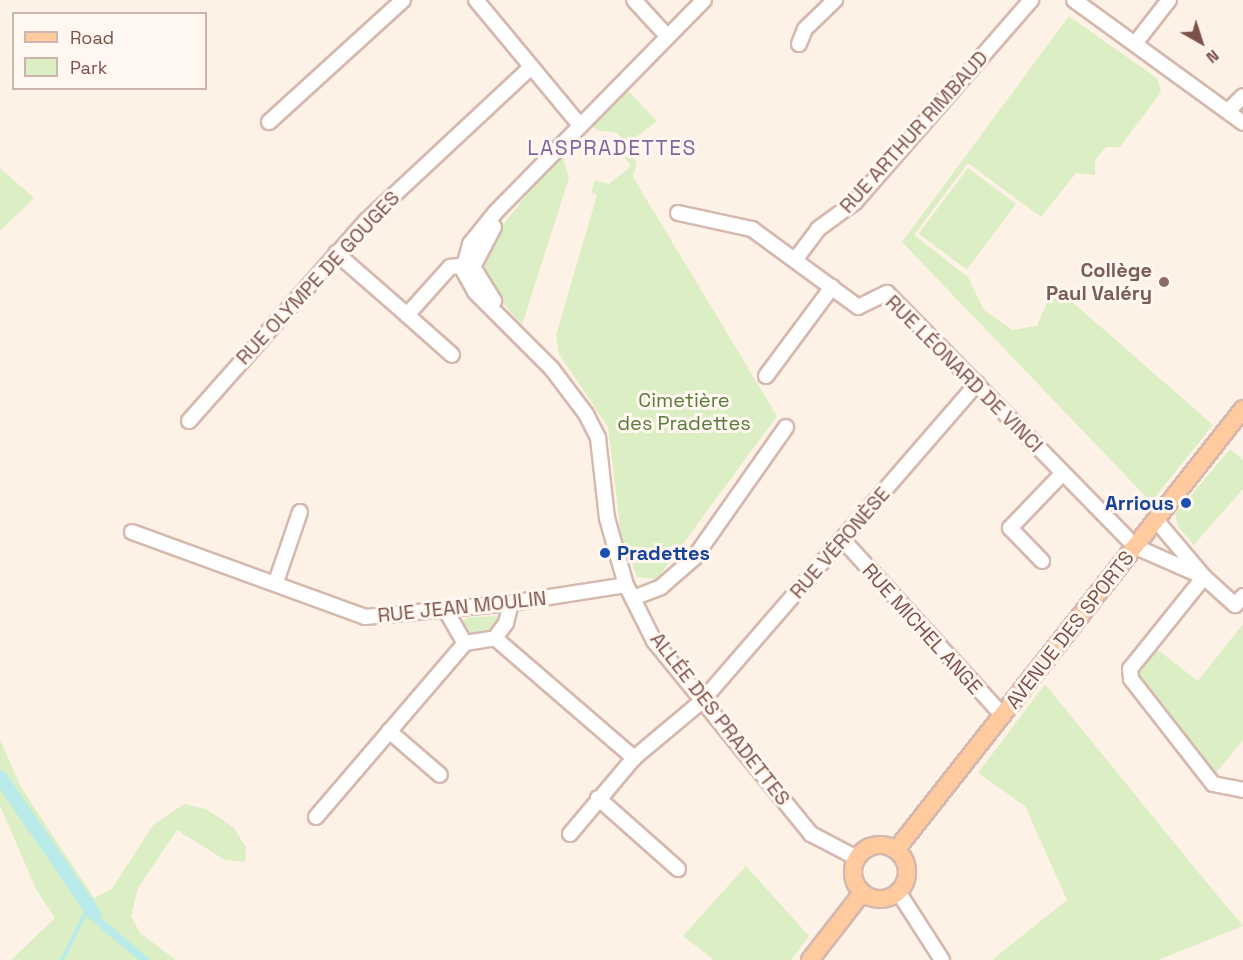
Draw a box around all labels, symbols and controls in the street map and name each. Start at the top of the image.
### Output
legend [12,12,207,90]
north arrow [1171,12,1231,72]
text: Road [70,26,114,49]
text: N [1202,45,1223,68]
street label: RUE ARTHUR RIMBAUD [835,46,993,218]
text: Park [70,56,107,79]
district label: LASPRADETTES [527,135,697,161]
street label: RUE OLYMPE DE GOUGES [231,186,405,370]
place label: Collège Paul Valéry [1046,258,1152,305]
marker: Collège Paul Valéry [1157,275,1171,289]
street label: RUE LÉONARD DE VINCI [880,290,1048,458]
park label: Cimetière des Pradettes [617,388,751,435]
street label: RUE VÉRONÈSE [785,482,895,604]
place label: Arrious [1105,491,1174,515]
marker: Arrious [1179,496,1193,510]
place label: Pradettes [617,541,710,565]
marker: Pradettes [598,546,612,560]
street label: AVENUE DES SPORTS [1001,546,1139,714]
street label: RUE MICHEL ANGE [857,558,987,700]
street label: RUE JEAN MOULIN [376,586,548,628]
street label: ALLÉE DES PRADETTES [645,628,795,810]

